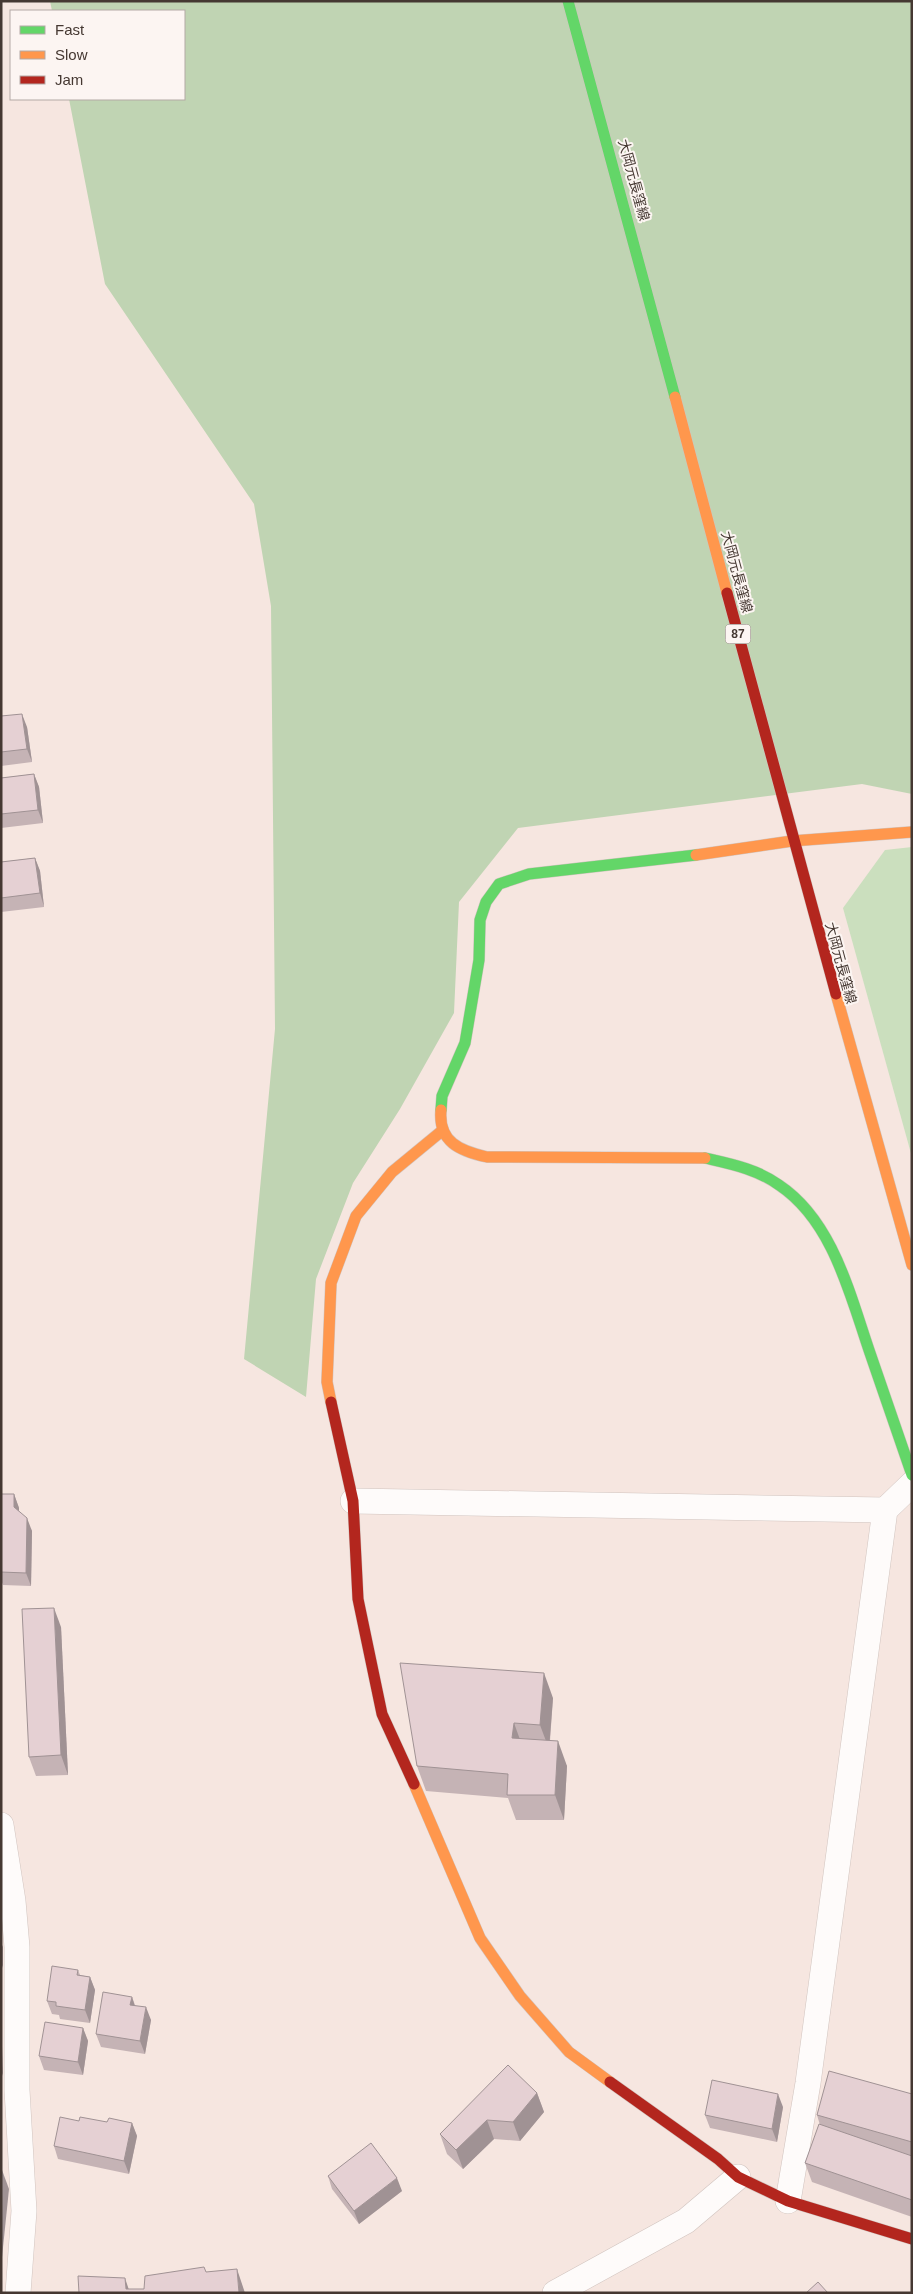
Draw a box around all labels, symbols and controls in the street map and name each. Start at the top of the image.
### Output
legend [10,10,185,100]
text: Fast [55,21,85,38]
text: Slow [55,46,88,63]
text: Jam [55,71,83,88]
street label: 大岡元長窪線 [615,137,653,223]
street label: 大岡元長窪線 [718,529,756,615]
road number: 87 [726,624,750,644]
street label: 大岡元長窪線 [822,920,860,1006]

